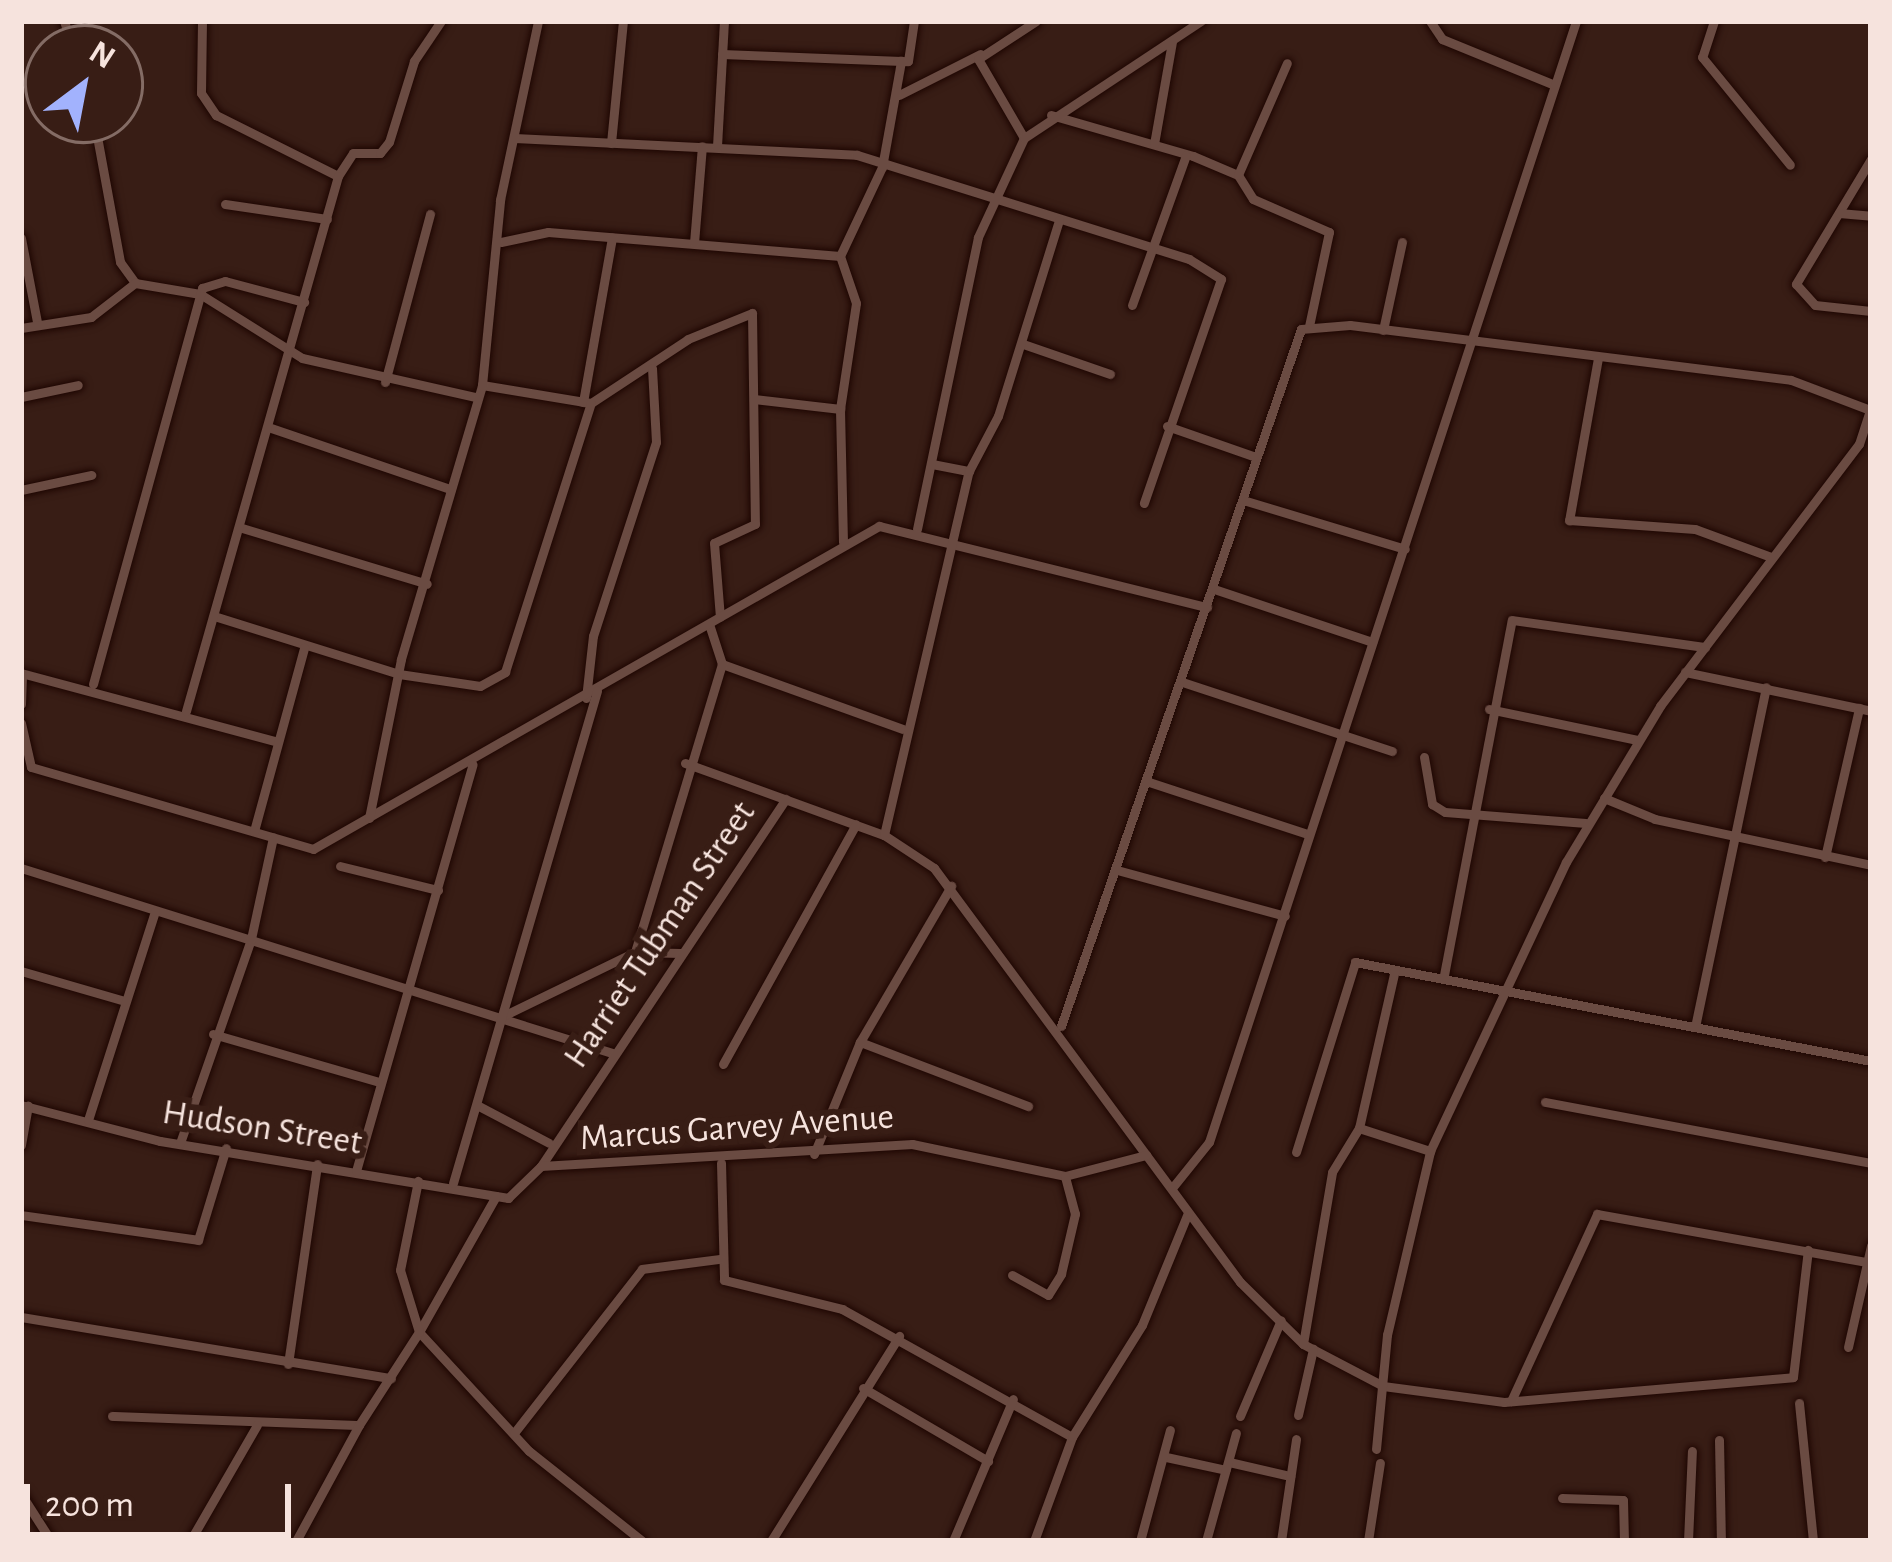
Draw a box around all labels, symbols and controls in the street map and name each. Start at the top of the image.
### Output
north arrow [24,24,144,144]
text: N [83,36,120,76]
street label: Harriet Tubman Street [555,794,765,1076]
street label: Hudson Street [159,1091,365,1165]
street label: Marcus Garvey Avenue [579,1095,895,1161]
scale bar [30,1460,297,1534]
text: 200 m [45,1487,134,1523]

